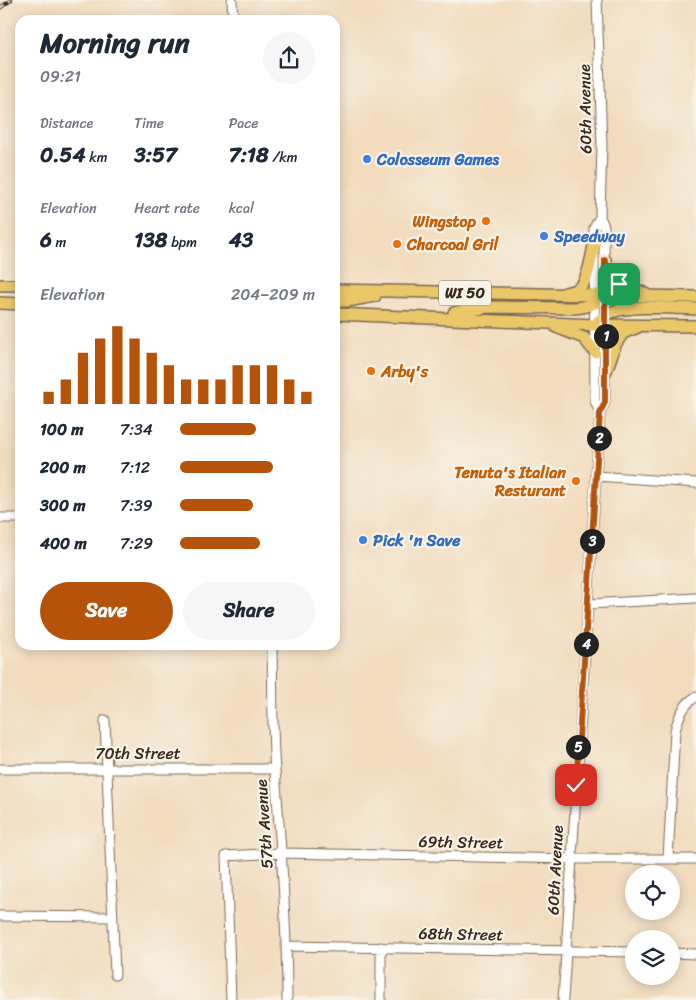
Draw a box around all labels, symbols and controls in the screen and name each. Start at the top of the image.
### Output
text: Morning run [40,18,190,67]
button: share [263,32,315,84]
text: 09:21 [40,62,81,91]
street label: 60th Avenue [570,64,600,154]
text: Distance [40,111,93,136]
text: Time [134,111,164,136]
text: Pace [229,111,258,136]
text: 0.54 [40,136,86,174]
text: 3:57 [134,136,177,174]
text: 7:18 [229,136,269,174]
text: km [86,145,107,170]
text: /km [269,145,297,170]
place label: Colosseum Games [376,145,499,174]
marker: Colosseum Games [361,153,373,165]
text: Elevation [40,196,97,221]
text: Heart rate [134,196,200,221]
text: kcal [229,196,254,221]
place label: Wingstop [412,207,477,236]
marker: Wingstop [480,215,492,227]
text: 6 [40,221,52,259]
text: 138 [134,221,168,259]
text: 43 [229,221,253,259]
place label: Speedway [553,222,625,251]
text: m [52,230,66,255]
text: bpm [168,230,197,255]
place label: Charcoal Gril [406,230,500,259]
marker: Speedway [538,230,550,242]
marker: Charcoal Gril [391,238,403,250]
pin [598,263,640,305]
icon: arrive [605,270,633,298]
text: Elevation [40,280,105,309]
text: 204–209 m [231,280,315,309]
road number: WI 50 [439,280,491,306]
pin: 1 [594,324,618,348]
text: 1 [603,324,610,349]
place label: Arby's [380,357,429,386]
marker: Arby's [365,365,377,377]
text: 100 m [40,415,84,444]
text: 7:34 [120,415,153,444]
pin: 2 [586,426,612,450]
text: 2 [595,426,604,451]
text: 200 m [40,453,86,482]
text: 7:12 [120,453,150,482]
place label: Tenuta's Italian Resturant [454,458,566,505]
marker: Tenuta's Italian Resturant [570,475,582,487]
text: 300 m [40,491,85,520]
text: 7:39 [120,491,153,520]
place label: Pick 'n Save [373,526,461,555]
pin: 3 [580,528,604,554]
text: 400 m [40,529,87,558]
text: 7:29 [120,529,153,558]
text: 3 [589,529,596,554]
marker: Pick 'n Save [357,534,369,546]
button: Save [40,582,173,640]
button: Share [183,582,315,640]
pin: 4 [574,632,598,656]
text: 4 [582,632,591,657]
pin: 5 [566,734,590,760]
text: 5 [574,735,583,760]
street label: 70th Street [95,739,181,768]
pin [555,764,597,806]
icon: check [562,771,590,799]
street label: 57th Avenue [246,778,282,870]
street label: 60th Avenue [538,824,572,916]
street label: 69th Street [418,827,504,857]
map controls [625,865,680,985]
button: locate [625,865,680,920]
street label: 68th Street [418,919,504,949]
button: layers [625,930,680,985]

